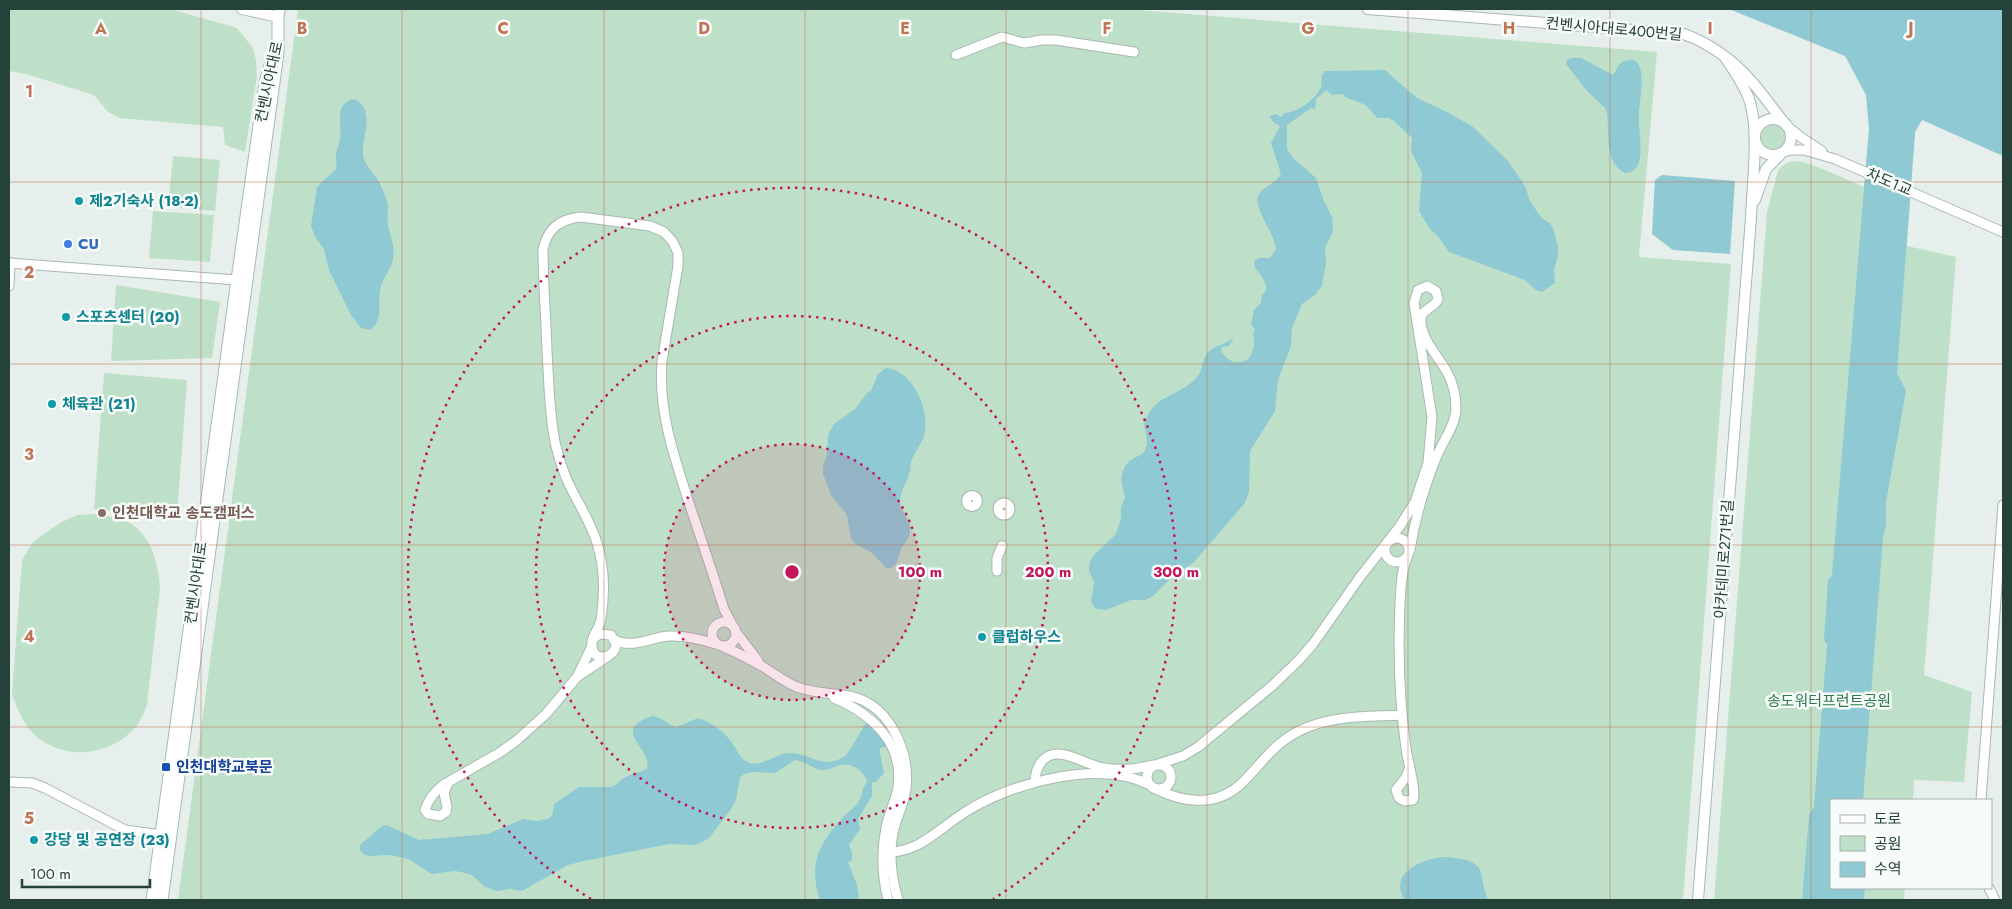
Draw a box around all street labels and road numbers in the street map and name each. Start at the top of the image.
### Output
street label: 컨벤시아대로400번길 [1545,12,1683,46]
street label: 컨벤시아대로 [250,39,288,125]
street label: 차도1교 [1863,162,1915,202]
street label: 아카데미로271번길 [1709,498,1739,620]
street label: 컨벤시아대로 [179,540,213,626]

